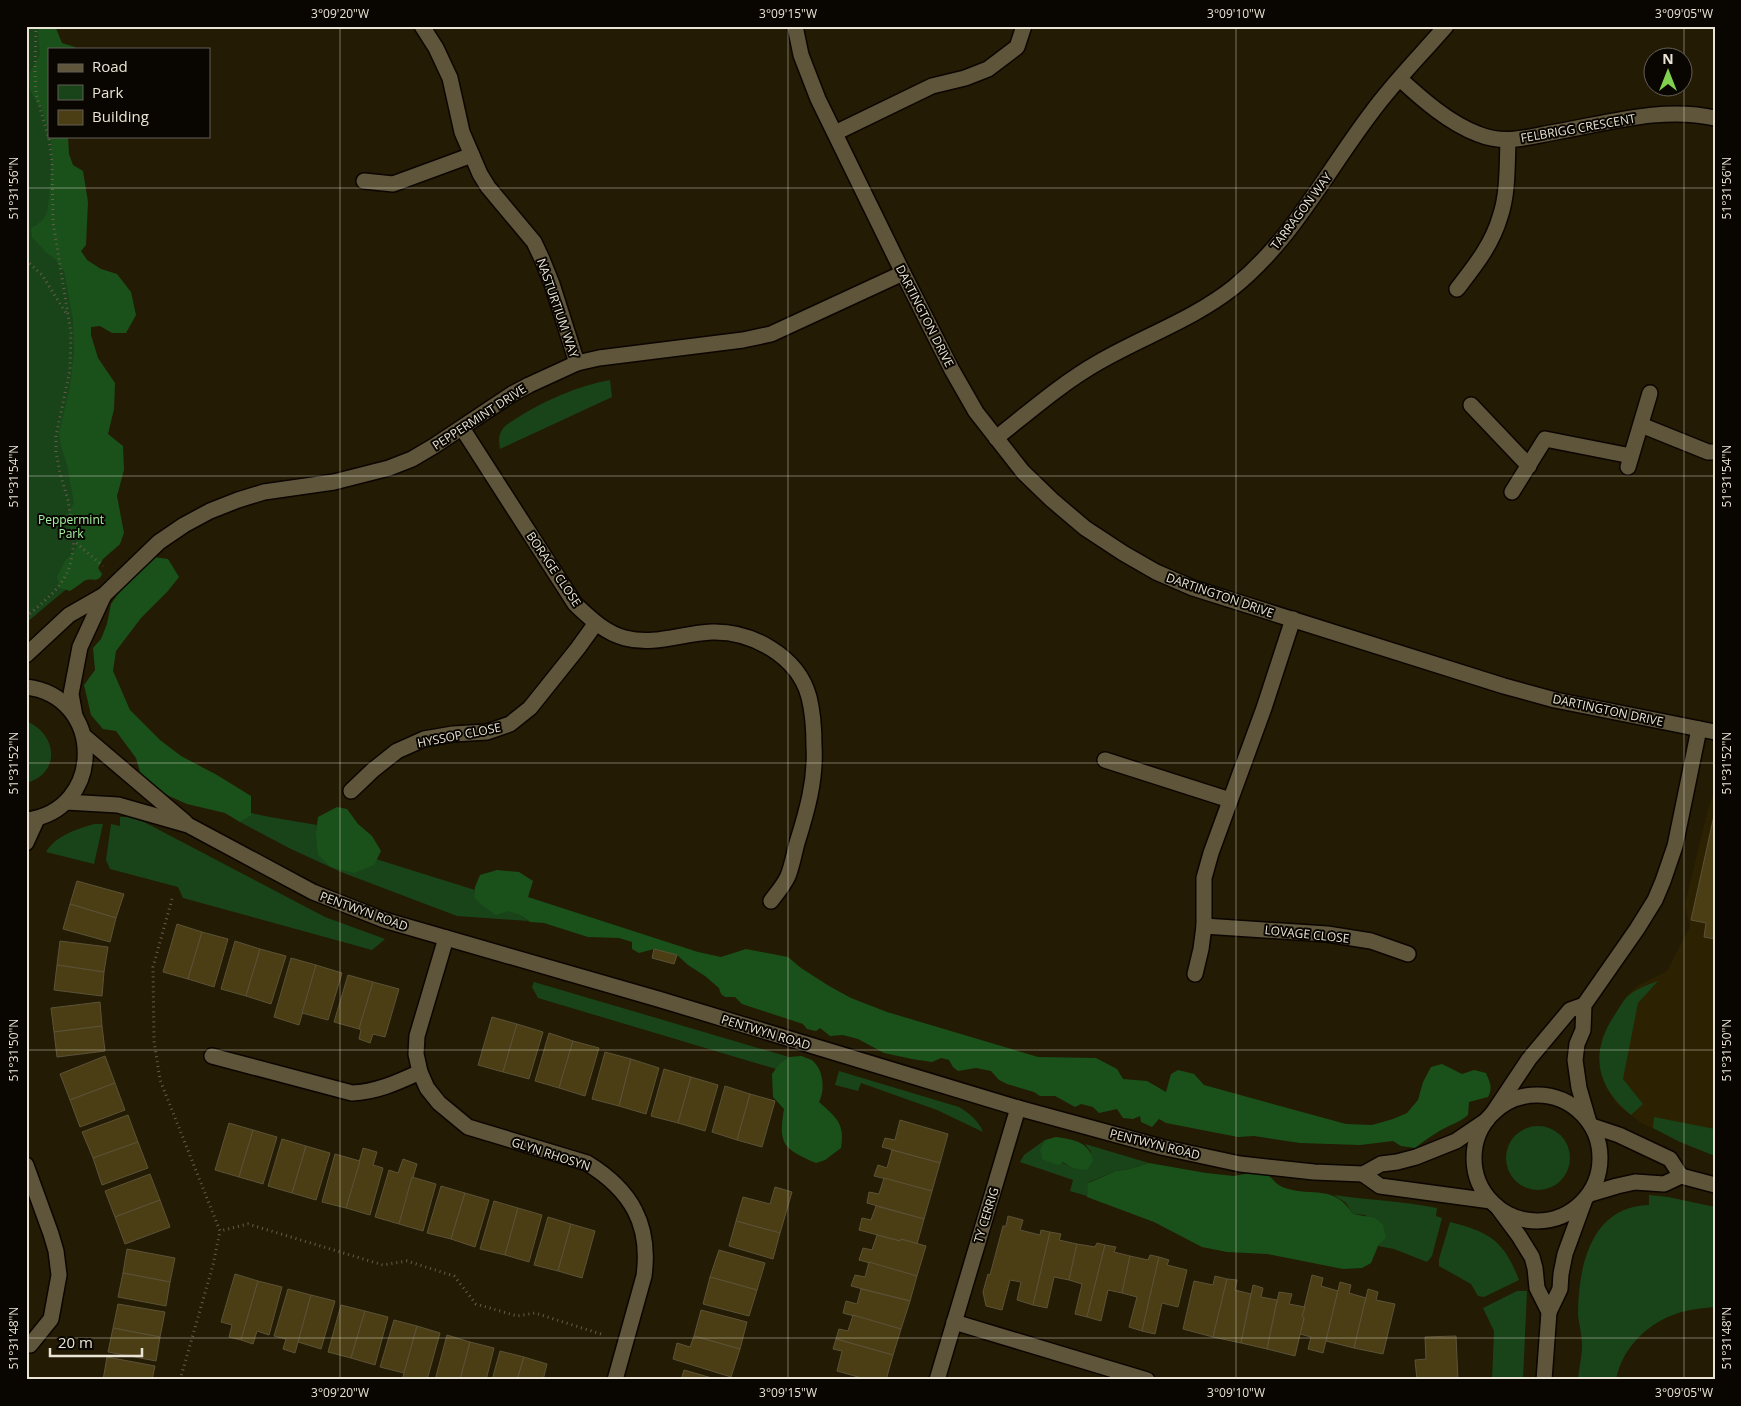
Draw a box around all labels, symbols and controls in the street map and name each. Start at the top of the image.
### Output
text: 3°09'20"W [311,5,369,22]
text: 3°09'15"W [759,5,817,22]
text: 3°09'10"W [1207,5,1265,22]
text: 3°09'05"W [1655,5,1713,22]
legend [48,48,210,138]
north arrow [1644,48,1694,98]
text: N [1662,49,1674,68]
text: Road [92,56,128,76]
text: Park [92,82,123,102]
text: Building [92,106,149,126]
street label: FELBRIGG CRESCENT [1519,109,1637,146]
text: 51°31'56"N [5,157,22,219]
text: 51°31'56"N [1718,157,1735,219]
street label: TARRAGON WAY [1266,169,1336,253]
street label: NASTURTIUM WAY [533,256,583,360]
street label: DARTINGTON DRIVE [892,262,958,370]
street label: PEPPERMINT DRIVE [429,380,529,454]
text: 51°31'54"N [5,445,22,507]
text: 51°31'54"N [1718,445,1735,507]
park label: Peppermint Park [38,511,104,542]
street label: BORAGE CLOSE [523,528,585,610]
street label: DARTINGTON DRIVE [1164,569,1276,621]
street label: DARTINGTON DRIVE [1551,690,1665,730]
street label: HYSSOP CLOSE [416,719,502,751]
text: 51°31'52"N [5,732,22,794]
text: 51°31'52"N [1718,732,1735,794]
street label: PENTWYN ROAD [318,887,410,935]
street label: LOVAGE CLOSE [1264,921,1350,947]
street label: PENTWYN ROAD [719,1010,813,1054]
text: 51°31'50"N [5,1019,22,1081]
text: 51°31'50"N [1718,1019,1735,1081]
street label: PENTWYN ROAD [1108,1125,1202,1163]
street label: GLYN RHOSYN [509,1133,593,1175]
street label: TY CERRIG [969,1185,1003,1245]
text: 51°31'48"N [5,1307,22,1369]
text: 51°31'48"N [1718,1307,1735,1369]
scale bar [50,1326,142,1358]
text: 20 m [58,1332,93,1352]
text: 3°09'20"W [311,1384,369,1401]
text: 3°09'15"W [759,1384,817,1401]
text: 3°09'10"W [1207,1384,1265,1401]
text: 3°09'05"W [1655,1384,1713,1401]

